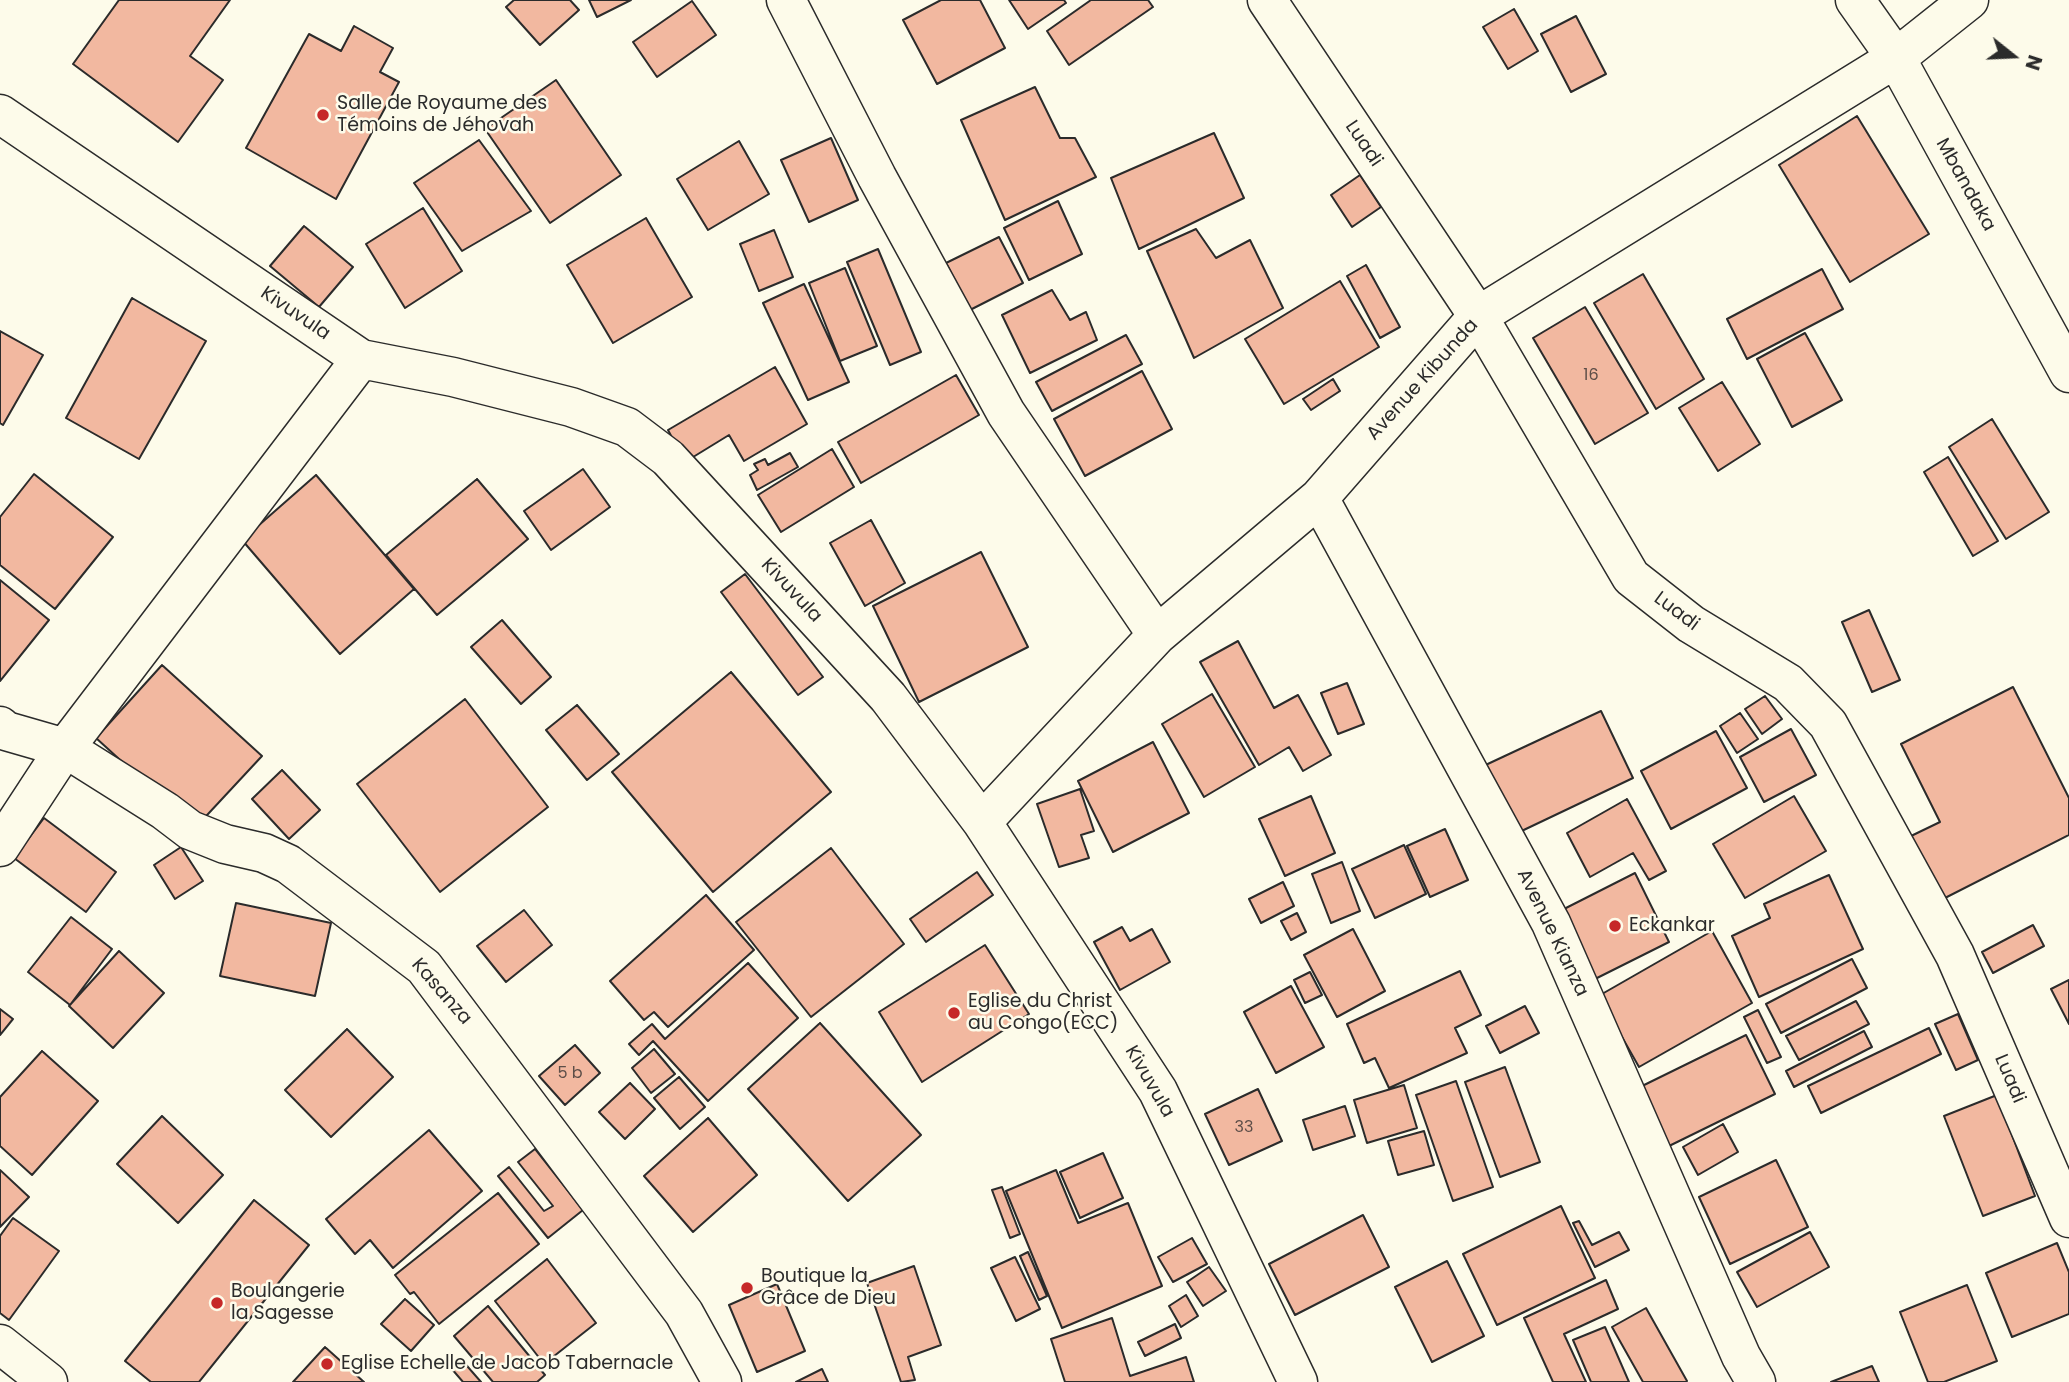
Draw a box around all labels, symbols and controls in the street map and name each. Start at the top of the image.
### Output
north arrow [1978,21,2048,91]
text: N [2018,52,2048,74]
place label: Salle de Royaume des Témoins de Jéhovah [337,93,547,137]
marker: Salle de Royaume des Témoins de Jéhovah [315,107,331,123]
street label: Luadi [1339,117,1387,171]
street label: Mbandaka [1930,135,2000,235]
street label: Kivuvula [256,282,334,346]
street label: Avenue Kibunda [1363,315,1483,445]
house number: 16 [1583,366,1599,386]
street label: Kivuvula [756,554,826,628]
street label: Luadi [1649,588,1703,636]
street label: Avenue Kianza [1511,866,1593,1000]
place label: Eckankar [1629,915,1715,937]
marker: Eckankar [1607,918,1623,934]
street label: Kasanza [406,954,476,1030]
place label: Eglise du Christ au Congo(ECC) [968,991,1118,1035]
marker: Eglise du Christ au Congo(ECC) [946,1005,962,1021]
street label: Kivuvula [1119,1042,1179,1122]
street label: Luadi [1989,1051,2029,1107]
house number: 5 b [557,1064,583,1084]
house number: 33 [1235,1118,1253,1138]
place label: Boutique la Grâce de Dieu [761,1266,896,1310]
marker: Boutique la Grâce de Dieu [739,1280,755,1296]
place label: Boulangerie la Sagesse [231,1281,345,1325]
marker: Boulangerie la Sagesse [209,1295,225,1311]
place label: Eglise Echelle de Jacob Tabernacle [341,1353,673,1375]
marker: Eglise Echelle de Jacob Tabernacle [319,1356,335,1372]

